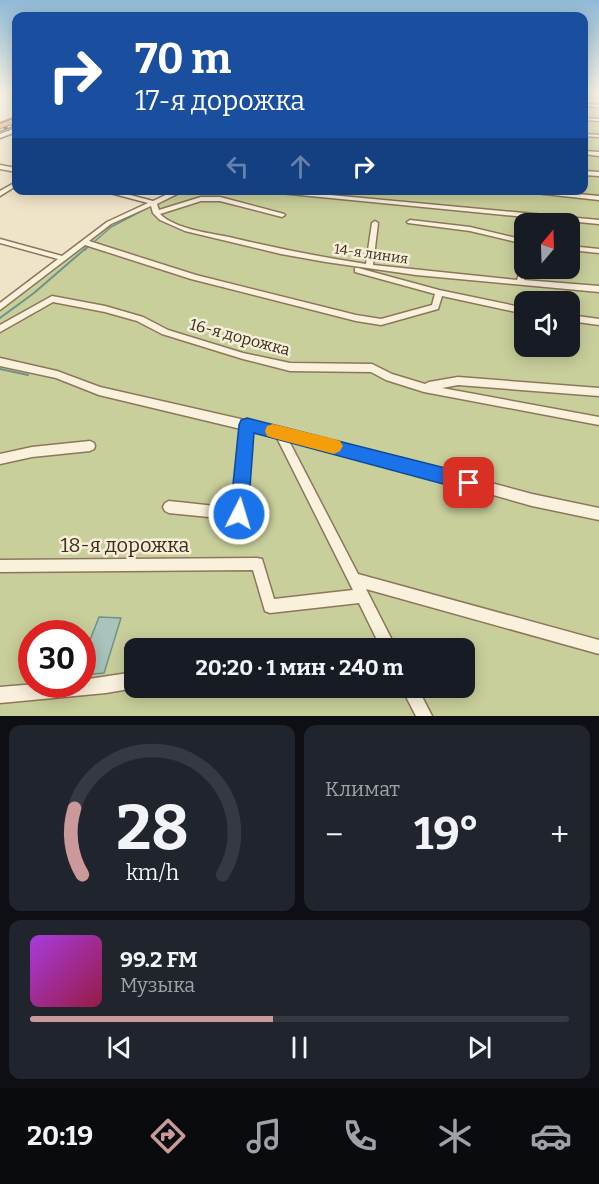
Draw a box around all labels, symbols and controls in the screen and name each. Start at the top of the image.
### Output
text: 70 m [135,34,231,84]
icon: right [36,36,114,114]
text: 17-я дорожка [135,85,305,117]
icon: left [221,150,254,183]
icon: ahead [284,150,317,183]
icon: right [347,150,380,183]
north arrow [514,213,580,279]
map controls [514,213,580,357]
street label: 14-я линия [333,240,409,268]
button: sound [514,291,580,357]
street label: 16-я дорожка [188,314,292,360]
pin [443,457,494,508]
icon: arrive [452,466,485,499]
position arrow [207,482,271,546]
street label: 18-я дорожка [60,533,190,557]
speed limit sign: 30 [18,620,96,698]
text: 20:20 · 1 мин · 240 m [195,654,404,681]
text: Климат [325,777,400,801]
text: 28 [116,791,188,866]
text: 19° [414,807,479,861]
text: − [325,815,343,855]
text: + [550,815,569,855]
text: km/h [125,860,179,886]
text: 99.2 FM [120,946,198,973]
text: Музыка [120,973,195,997]
icon: previous [103,1031,136,1064]
icon: pause [283,1031,316,1064]
icon: next [463,1031,496,1064]
icon: directions [147,1115,189,1157]
icon: music [243,1115,285,1157]
icon: phone [339,1115,381,1157]
icon: climate [434,1115,476,1157]
icon: car [530,1115,572,1157]
text: 20:19 [27,1120,93,1152]

